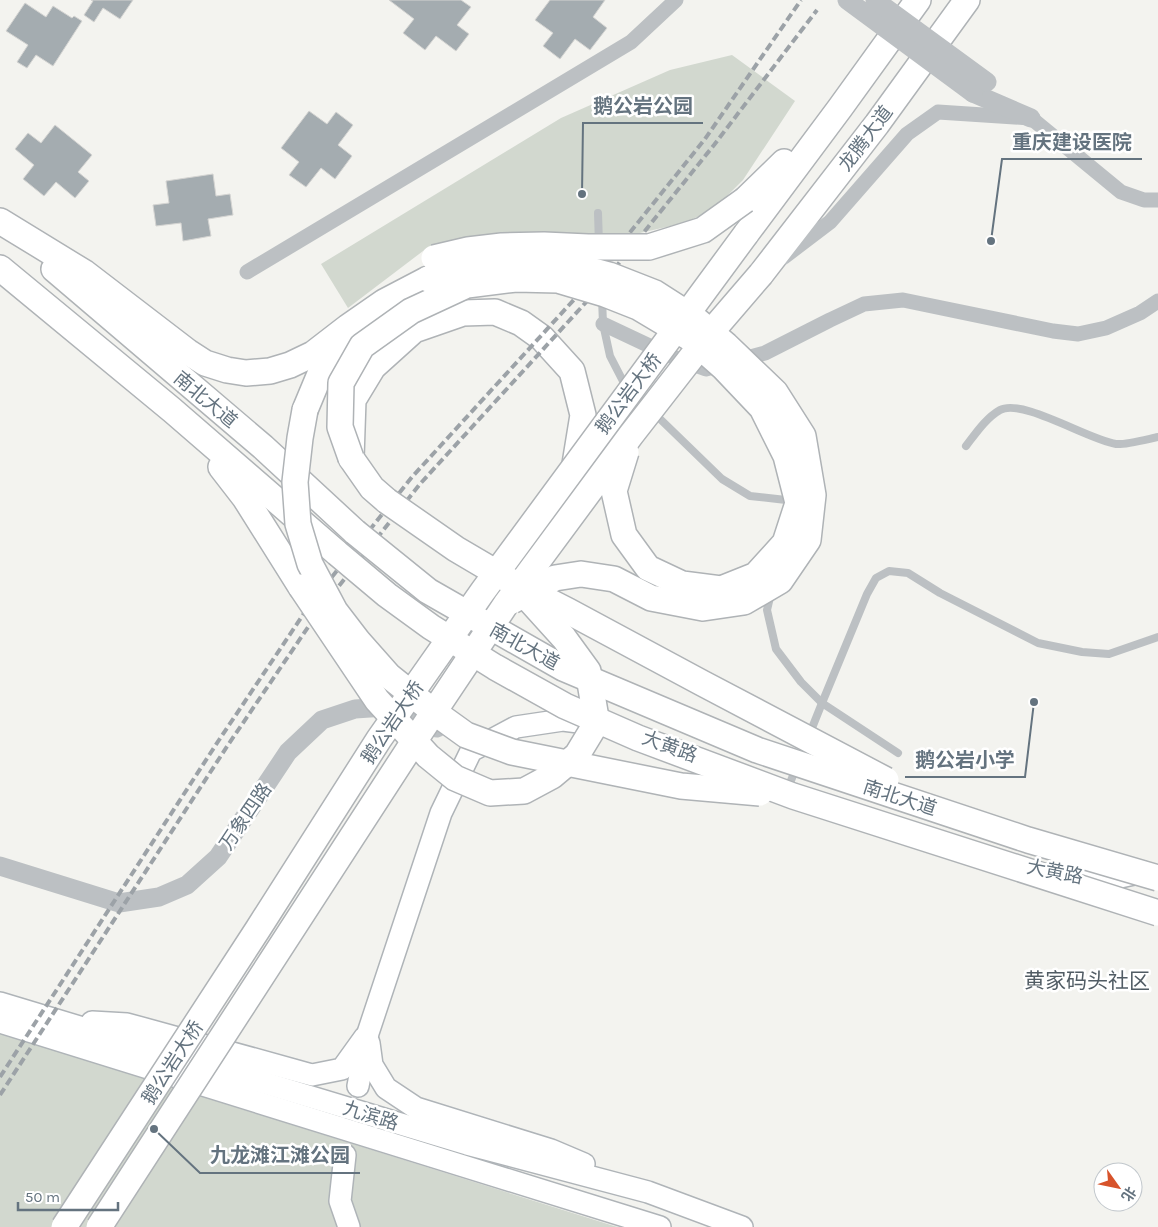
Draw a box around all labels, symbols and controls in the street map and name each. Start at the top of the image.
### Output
callout: 鹅公岩公园 [583,88,703,123]
text: 鹅公岩公园 [593,95,693,118]
street label: 龙腾大道 [834,102,897,176]
callout: 重庆建设医院 [1002,124,1142,159]
text: 重庆建设医院 [1012,131,1132,154]
street label: 鹅公岩大桥 [591,349,666,438]
street label: 南北大道 [169,367,242,433]
street label: 南北大道 [486,619,563,675]
street label: 鹅公岩大桥 [357,677,429,768]
street label: 大黄路 [639,727,700,767]
callout: 鹅公岩小学 [905,742,1025,777]
text: 鹅公岩小学 [915,749,1015,772]
street label: 南北大道 [860,776,939,820]
street label: 万象四路 [215,779,276,854]
street label: 大黄路 [1025,856,1085,888]
district label: 黄家码头社区 [1024,969,1150,993]
street label: 鹅公岩大桥 [138,1017,208,1108]
street label: 九滨路 [340,1097,401,1135]
callout: 九龙滩江滩公园 [200,1138,360,1173]
text: 九龙滩江滩公园 [210,1144,350,1167]
north arrow [1093,1162,1143,1212]
scale bar [18,1180,118,1212]
text: 北 [1118,1183,1139,1204]
text: 50 m [25,1188,60,1206]

